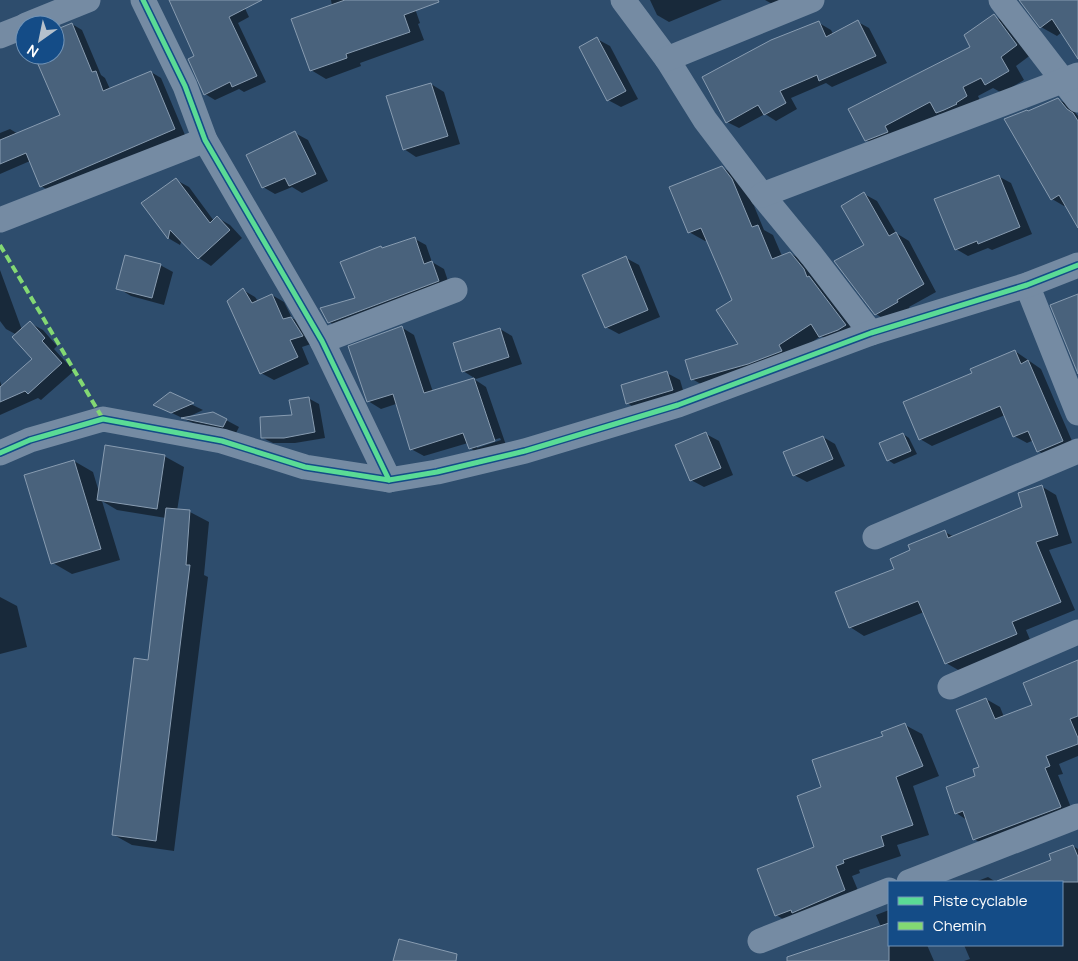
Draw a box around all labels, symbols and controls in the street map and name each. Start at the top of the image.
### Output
north arrow [15,15,65,65]
text: N [23,41,42,62]
legend [888,881,1063,946]
text: Piste cyclable [933,890,1028,911]
text: Chemin [933,915,986,936]

